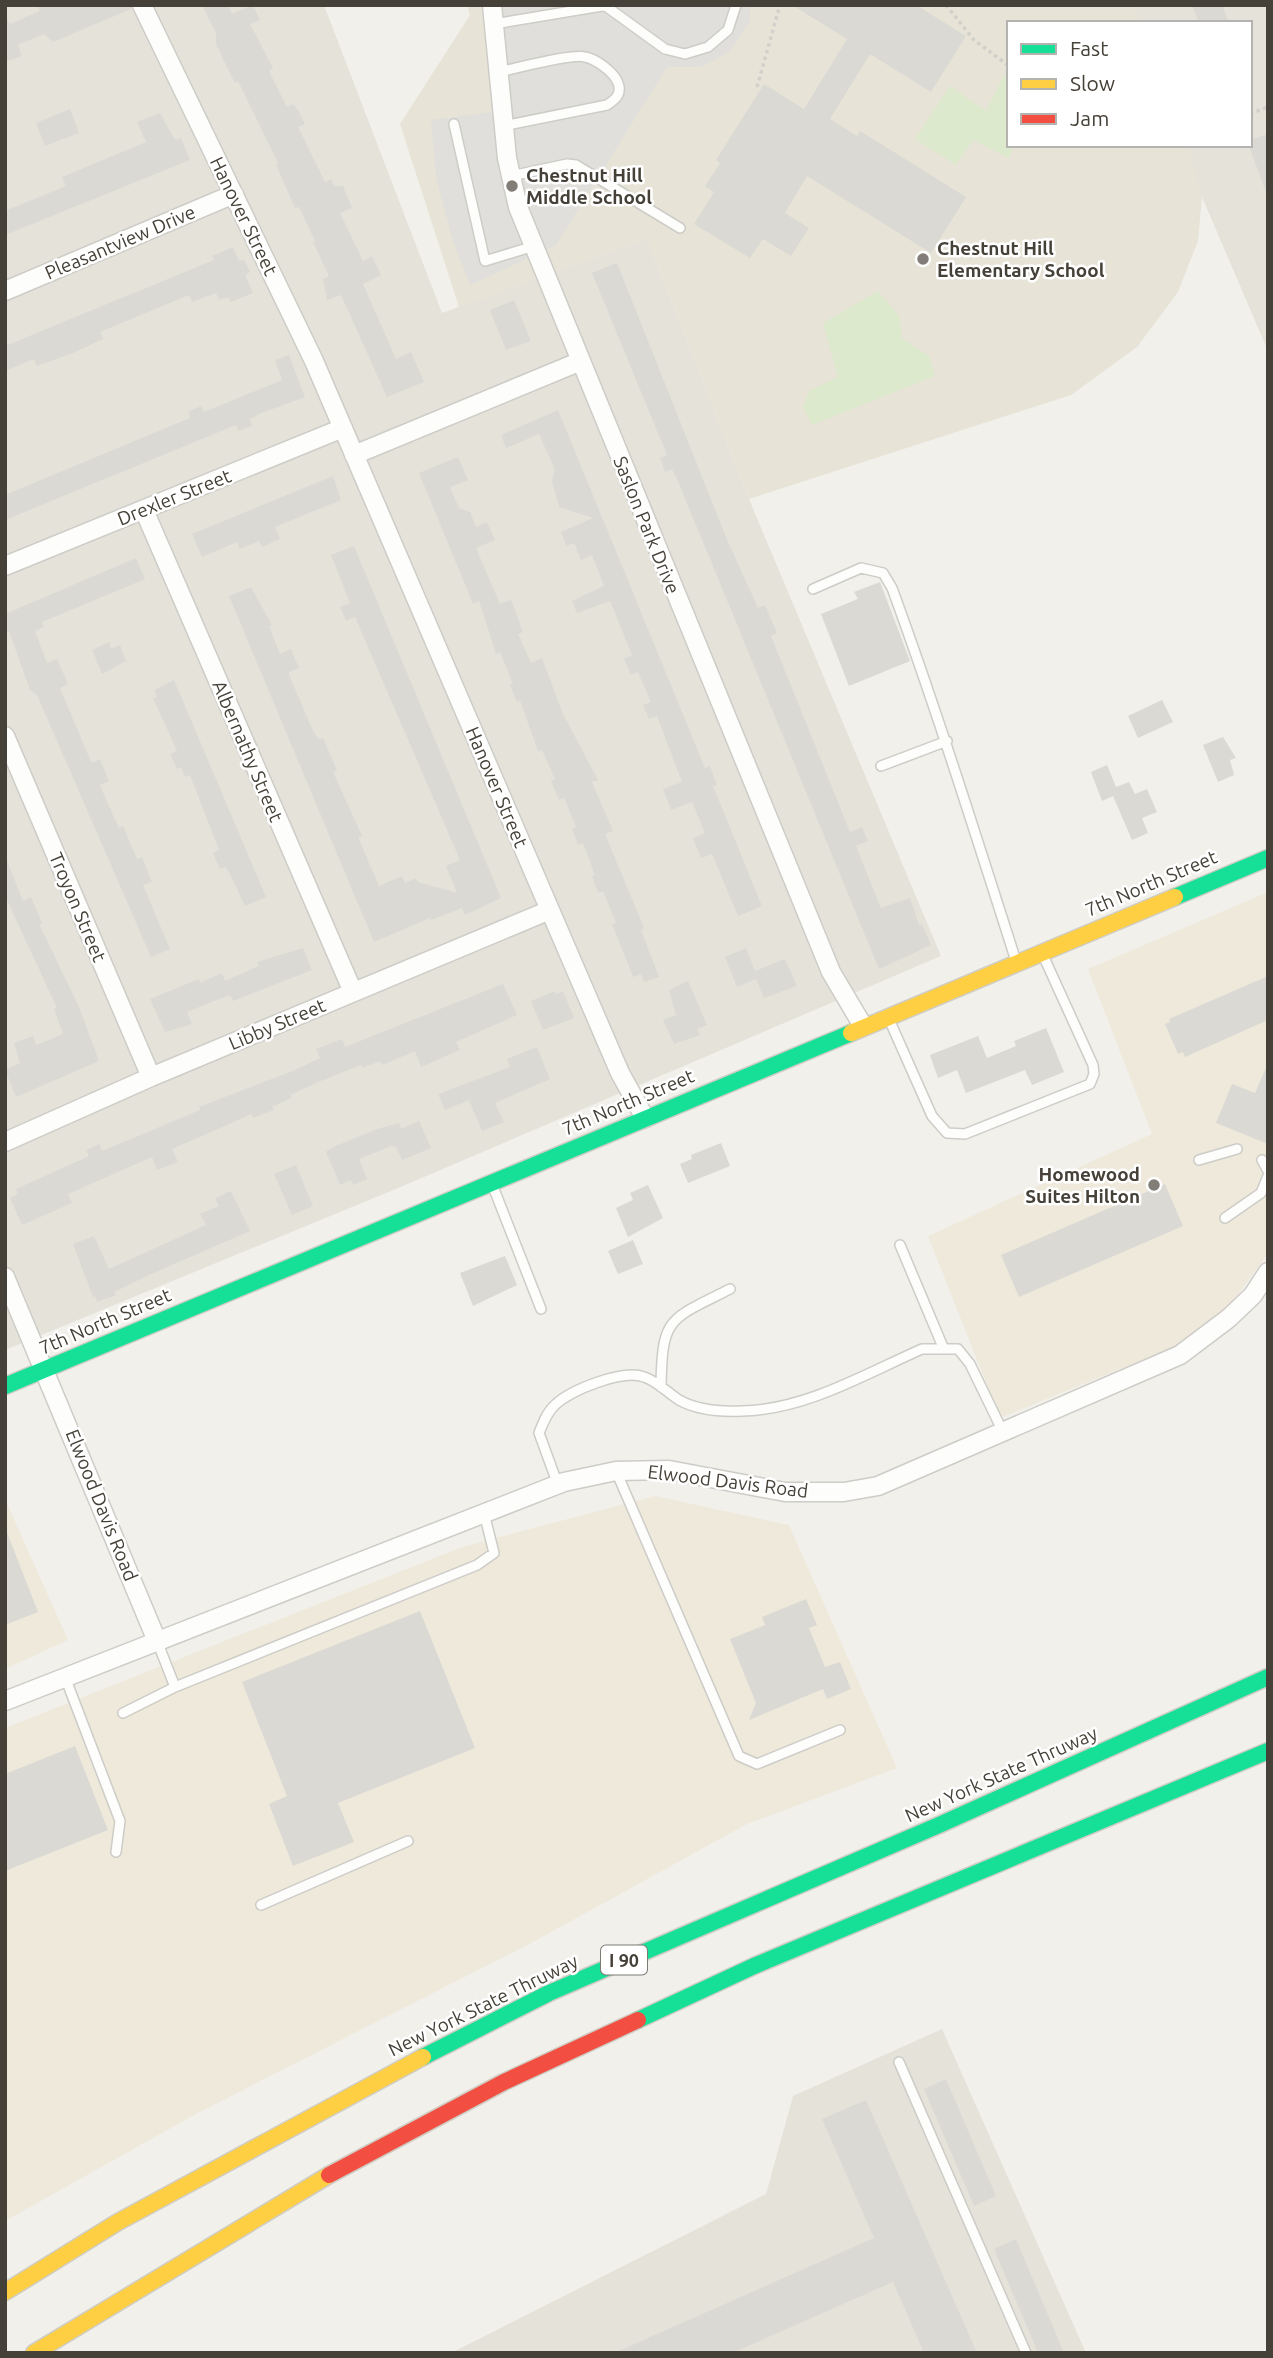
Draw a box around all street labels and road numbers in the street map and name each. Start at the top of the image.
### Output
street label: Hanover Street [206,153,282,279]
street label: Pleasantview Drive [41,200,199,284]
street label: Saslon Park Drive [609,453,685,597]
street label: Drexler Street [114,464,235,530]
street label: Albernathy Street [208,677,288,825]
street label: Hanover Street [462,723,533,851]
street label: 7th North Street [1082,845,1221,921]
street label: Troyon Street [45,849,111,965]
street label: Libby Street [225,994,329,1054]
street label: 7th North Street [559,1064,698,1140]
street label: 7th North Street [36,1283,175,1359]
street label: Elwood Davis Road [62,1426,142,1584]
street label: Elwood Davis Road [647,1460,809,1502]
street label: New York State Thruway [901,1722,1101,1826]
road number: I 90 [601,1946,647,1974]
street label: New York State Thruway [385,1950,581,2060]

